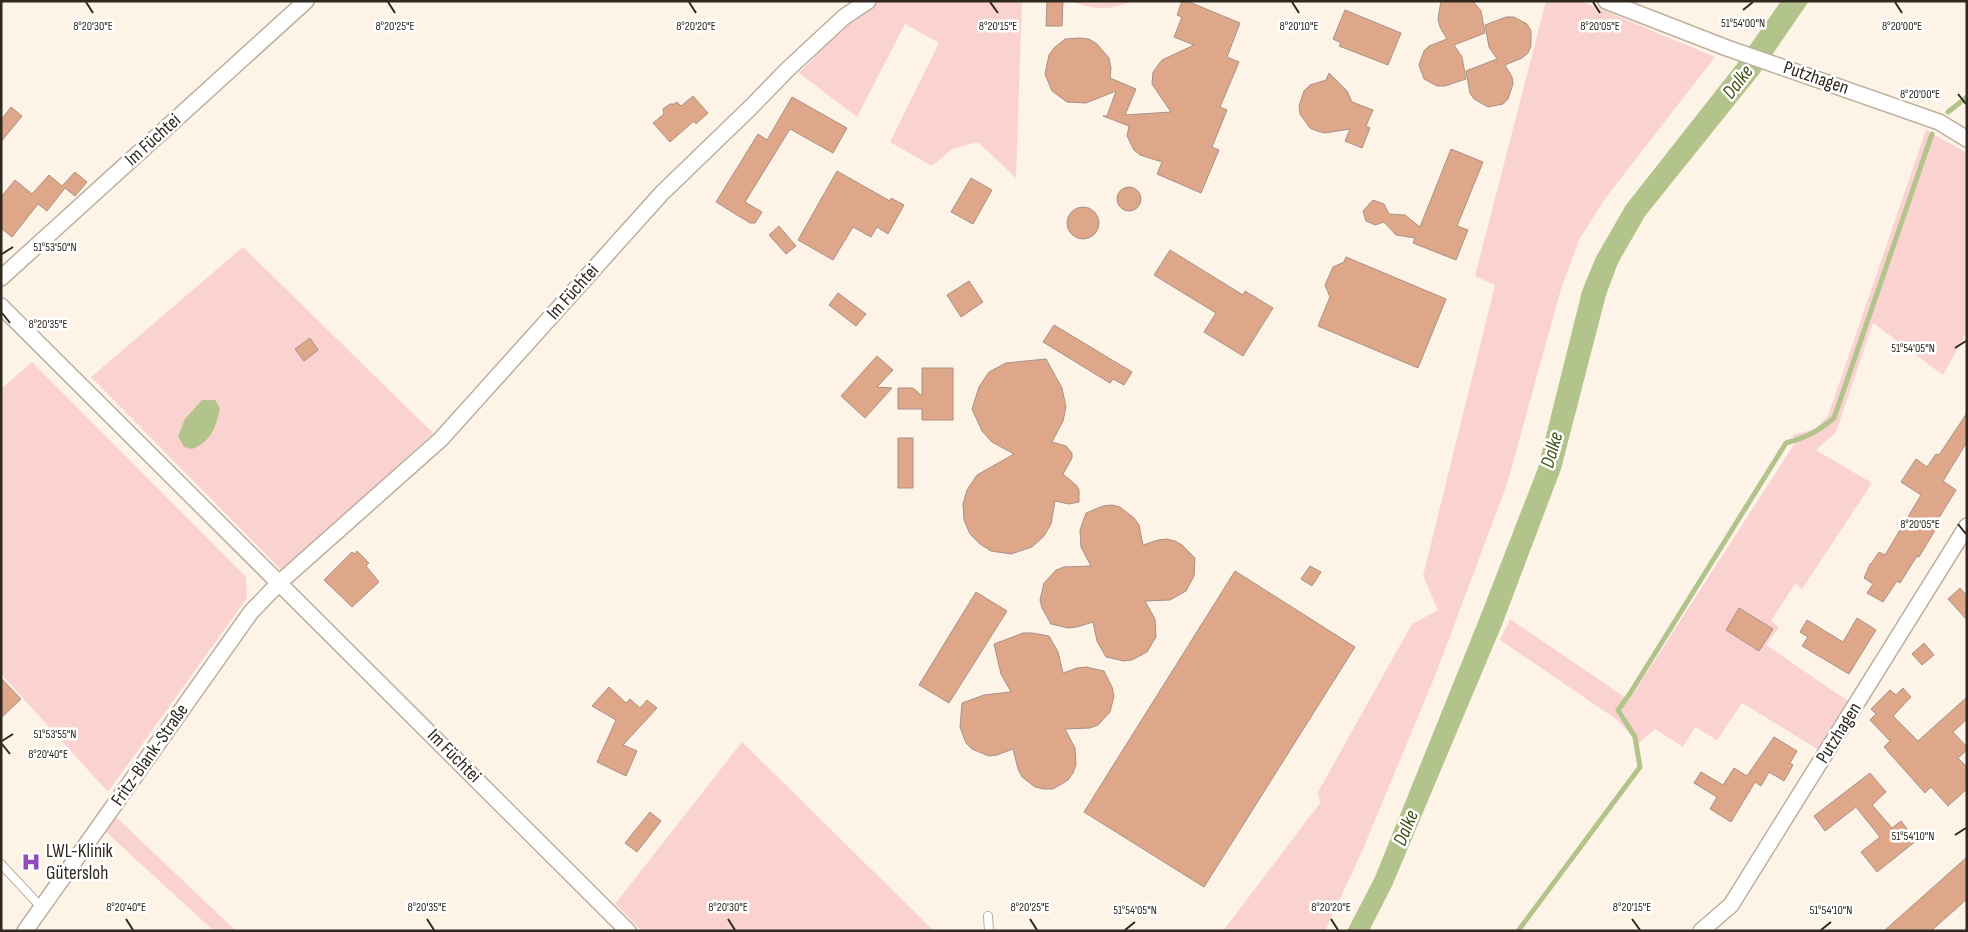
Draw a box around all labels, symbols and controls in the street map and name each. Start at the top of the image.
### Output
text: 51°54'00"N [1721,16,1765,31]
text: 8°20'30"E [73,19,113,34]
text: 8°20'25"E [375,19,415,34]
text: 8°20'20"E [676,19,716,34]
text: 8°20'15"E [979,19,1017,34]
text: 8°20'10"E [1280,19,1318,34]
text: 8°20'05"E [1580,19,1620,34]
text: 8°20'00"E [1882,19,1922,34]
street label: Putzhagen [1780,56,1852,100]
water label: Dalke [1717,60,1759,104]
text: 8°20'00"E [1900,87,1940,102]
street label: Im Füchtei [120,109,186,171]
text: 51°53'50"N [33,240,77,255]
street label: Im Füchtei [542,259,604,325]
text: 8°20'35"E [28,317,68,332]
text: 51°54'05"N [1891,341,1935,356]
water label: Dalke [1535,429,1569,471]
text: 8°20'05"E [1900,517,1940,532]
street label: Putzhagen [1811,698,1867,768]
street label: Fritz-Blank-Straße [106,700,194,810]
street label: Im Füchtei [422,724,486,788]
text: 51°53'55"N [34,727,76,742]
text: 8°20'40"E [28,747,68,762]
water label: Dalke [1388,806,1424,849]
text: 51°54'10"N [1892,829,1934,844]
place label: LWL-Klinik Gütersloh [46,840,114,885]
hospital icon: LWL-Klinik Gütersloh [20,851,42,873]
text: 8°20'40"E [106,900,146,915]
text: 8°20'35"E [407,900,447,915]
text: 8°20'30"E [708,900,748,915]
text: 8°20'25"E [1010,900,1050,915]
text: 8°20'20"E [1311,900,1351,915]
text: 8°20'15"E [1613,900,1651,915]
text: 51°54'05"N [1113,903,1157,918]
text: 51°54'10"N [1810,903,1852,918]

